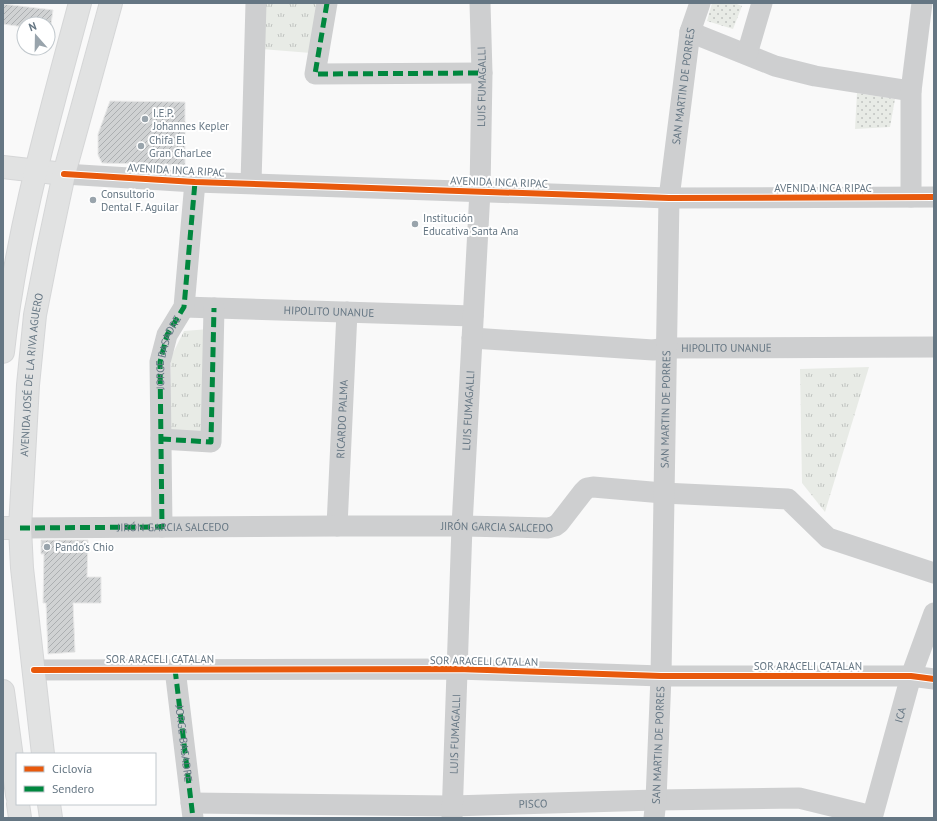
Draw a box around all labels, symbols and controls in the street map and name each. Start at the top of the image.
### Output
north arrow [16,16,56,56]
text: N [27,19,38,34]
street label: SAN MARTIN DE PORRES [669,26,698,145]
street label: LUIS FUMAGALLI [474,46,489,127]
place label: I.E.P. Johannes Kepler [152,106,229,133]
marker: I.E.P. Johannes Kepler [140,114,150,124]
place label: Chifa El Gran CharLee [149,133,212,160]
marker: Chifa El Gran CharLee [136,141,146,151]
street label: AVENIDA INCA RIPAC [127,160,225,180]
street label: AVENIDA INCA RIPAC [450,173,548,191]
street label: AVENIDA INCA RIPAC [774,181,872,195]
place label: Consultorio Dental F. Aguilar [101,187,179,214]
marker: Consultorio Dental F. Aguilar [88,195,98,205]
place label: Institución Educativa Santa Ana [423,211,519,238]
marker: Institución Educativa Santa Ana [410,219,420,229]
street label: AVENIDA JOSÉ DE LA RIVA AGUERO [17,292,46,457]
street label: HIPOLITO UNANUE [283,303,375,320]
street label: JORGE BASADRE [153,313,184,391]
street label: HIPOLITO UNANUE [681,341,772,355]
street label: SAN MARTIN DE PORRES [657,350,673,468]
street label: LUIS FUMAGALLI [459,370,477,451]
street label: RICARDO PALMA [333,379,351,459]
street label: JIRÓN GARCIA SALCEDO [440,519,555,535]
street label: JIRÓN GARCIA SALCEDO [116,520,229,534]
place label: Pando's Chio [55,540,114,554]
marker: Pando's Chio [42,542,52,552]
street label: SOR ARACELI CATALAN [106,652,214,666]
street label: SOR ARACELI CATALAN [430,653,538,669]
street label: SOR ARACELI CATALAN [754,659,862,673]
street label: SAN MARTIN DE PORRES [649,686,668,805]
street label: LUIS FUMAGALLI [447,694,463,774]
street label: JORGE BASADRE [172,703,196,783]
street label: ICA [892,705,909,724]
legend [16,753,156,805]
text: Ciclovía [52,761,92,776]
text: Sendero [52,781,94,796]
street label: PISCO [518,796,548,811]

